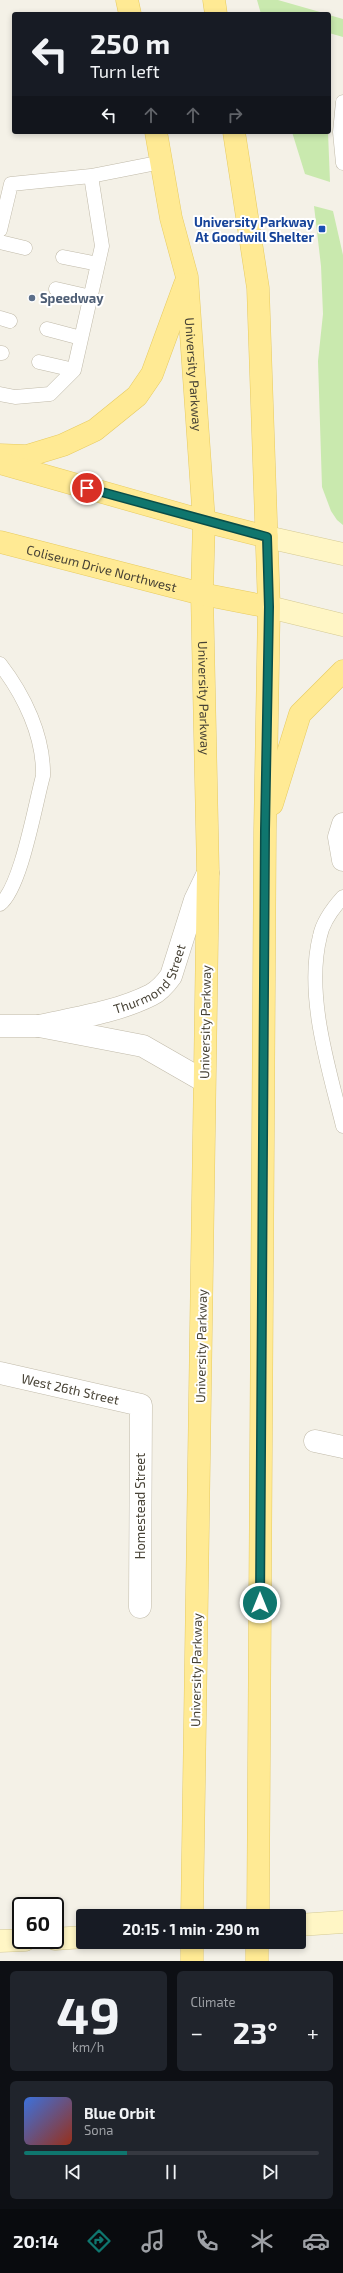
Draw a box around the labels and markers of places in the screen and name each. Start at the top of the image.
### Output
place label: University Parkway At Goodwill Shelter [194,214,315,245]
marker: University Parkway At Goodwill Shelter [317,224,327,234]
place label: Speedway [40,290,104,306]
marker: Speedway [27,293,37,303]
pin [70,471,104,505]

